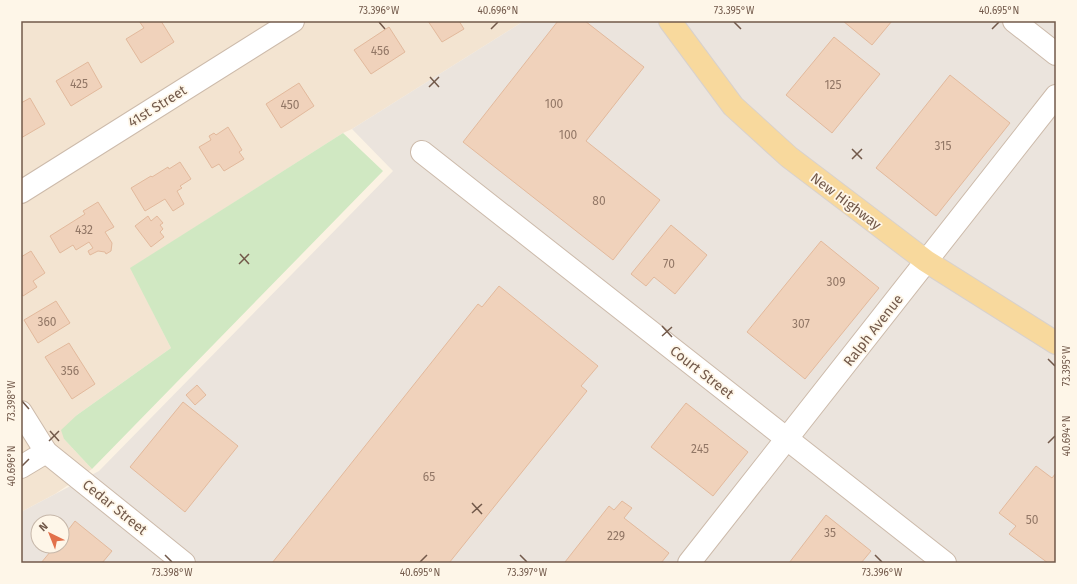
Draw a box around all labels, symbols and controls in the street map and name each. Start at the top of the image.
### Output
text: 73.396°W [359,5,400,17]
text: 40.696°N [478,5,518,17]
text: 73.395°W [714,5,755,17]
text: 40.695°N [979,5,1019,17]
house number: 456 [371,44,389,58]
house number: 425 [70,77,88,91]
house number: 125 [824,78,842,92]
street label: 41st Street [125,81,191,131]
house number: 100 [545,97,564,111]
house number: 450 [281,98,300,112]
house number: 100 [559,128,578,142]
house number: 315 [935,139,951,153]
street label: New Highway [807,169,884,234]
house number: 80 [592,194,606,208]
house number: 432 [75,223,93,237]
house number: 70 [663,257,675,271]
house number: 309 [827,275,845,289]
street label: Ralph Avenue [840,291,907,370]
house number: 360 [37,315,57,329]
house number: 307 [792,317,810,331]
street label: Court Street [666,342,738,403]
text: 73.395°W [1061,345,1073,386]
house number: 356 [61,364,79,378]
text: 73.398°W [6,380,18,421]
text: 40.694°N [1061,416,1073,456]
house number: 245 [691,442,709,456]
text: 40.696°N [6,446,18,486]
house number: 65 [423,470,435,484]
street label: Cedar Street [79,476,151,539]
house number: 50 [1026,513,1039,527]
north arrow [30,514,70,554]
text: N [36,520,51,534]
house number: 35 [824,526,836,540]
house number: 229 [607,529,625,543]
text: 73.398°W [152,567,193,579]
text: 40.695°N [400,567,440,579]
text: 73.397°W [507,567,548,579]
text: 73.396°W [862,567,903,579]

